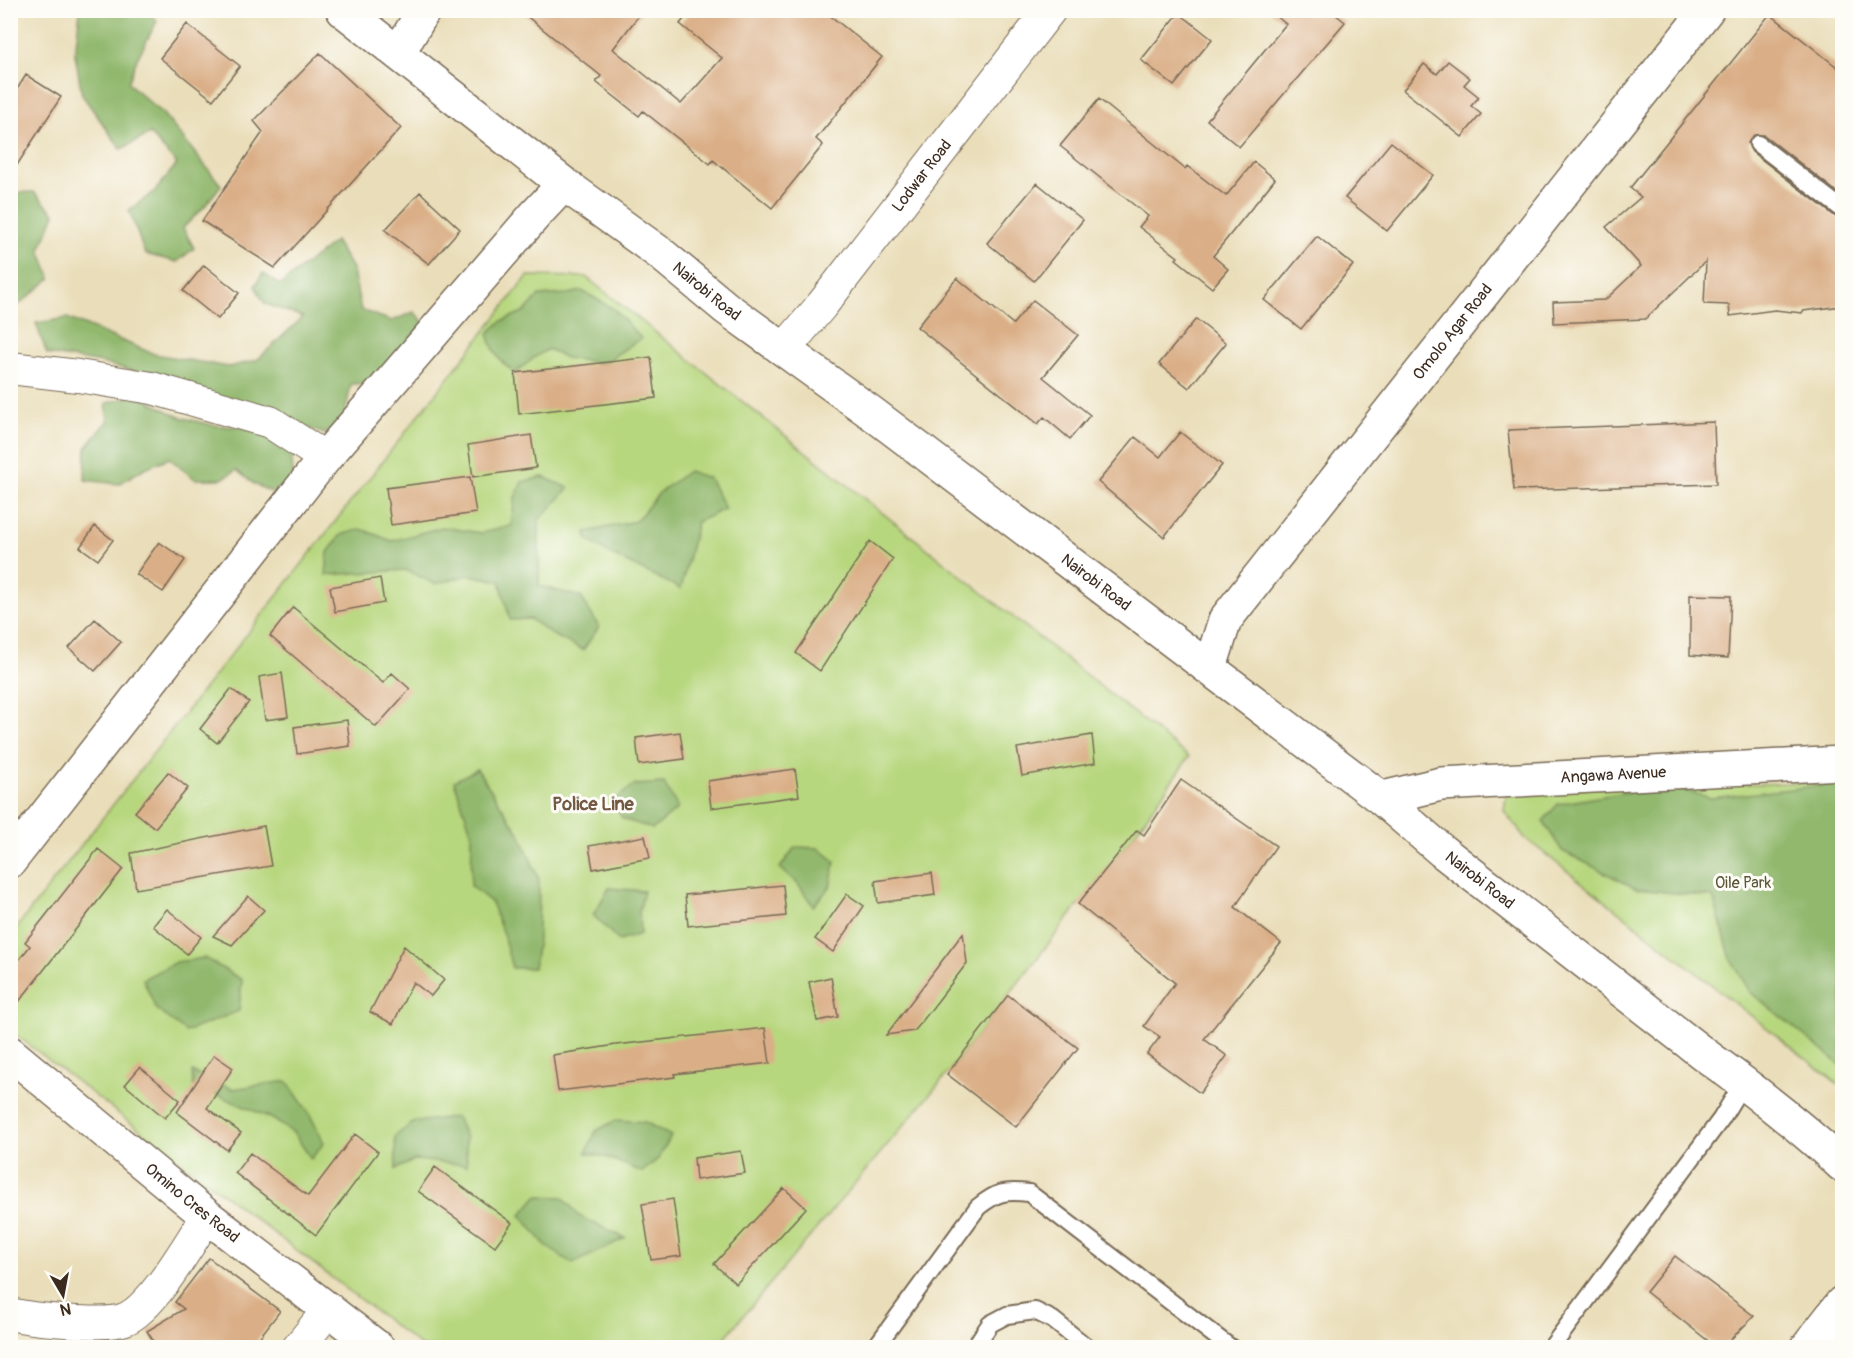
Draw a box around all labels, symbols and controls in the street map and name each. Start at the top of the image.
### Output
street label: Lodwar Road [888,136,956,216]
street label: Nairobi Road [668,258,745,325]
street label: Omolo Agar Road [1408,280,1497,384]
street label: Nairobi Road [1057,550,1135,615]
street label: Angawa Avenue [1560,762,1667,788]
district label: Police Line [552,793,635,816]
street label: Nairobi Road [1441,847,1518,913]
park label: Oile Park [1715,873,1771,893]
street label: Omino Cres Road [141,1159,243,1247]
north arrow [33,1265,93,1325]
text: N [58,1298,72,1320]

